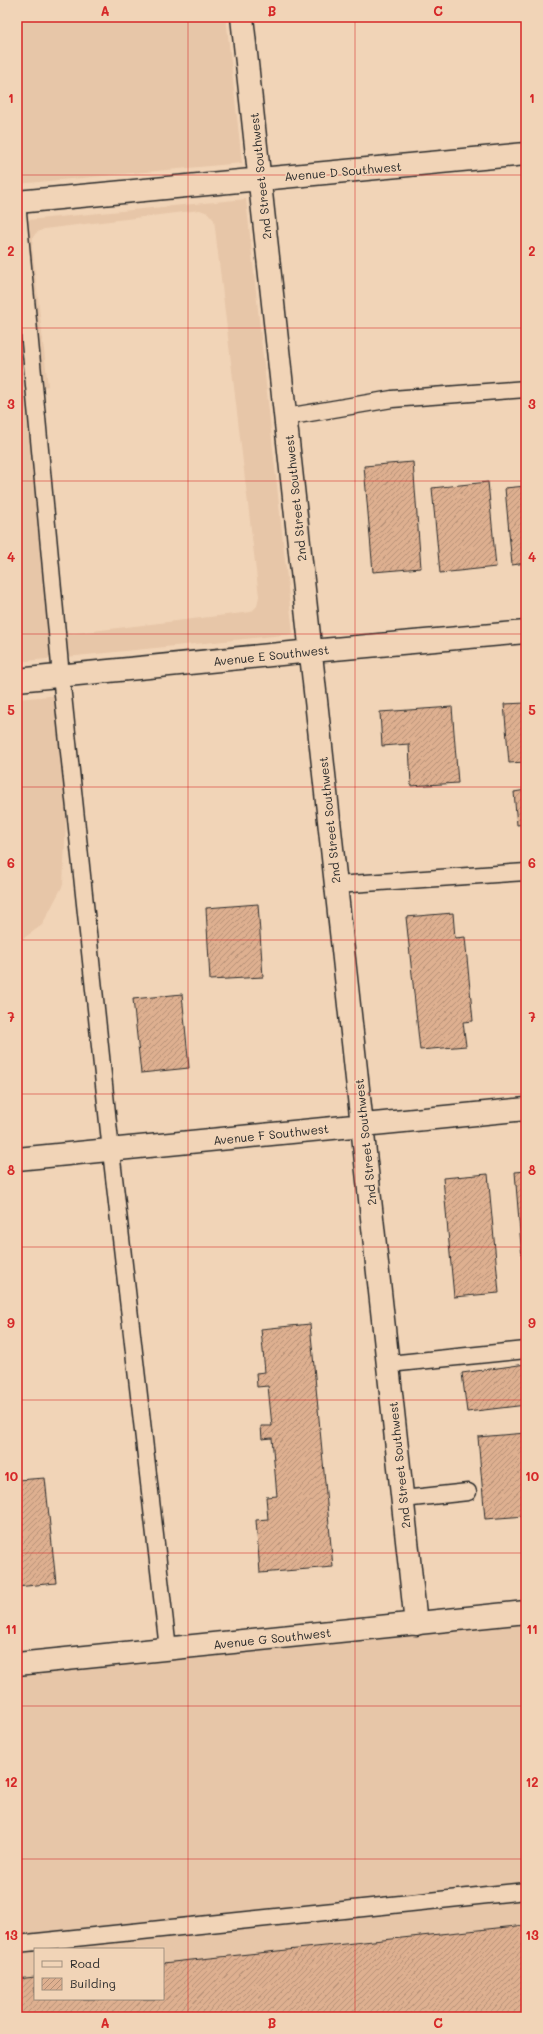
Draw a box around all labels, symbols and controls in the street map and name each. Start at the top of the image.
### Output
text: A [100,2,110,19]
text: B [268,2,277,19]
text: C [433,2,443,19]
text: 1 [8,89,14,106]
text: 1 [529,89,535,106]
street label: 2nd Street Southwest [245,112,275,240]
street label: Avenue D Southwest [284,158,402,184]
text: 2 [7,242,15,259]
text: 2 [528,242,536,259]
text: 3 [7,395,15,412]
text: 3 [528,395,536,412]
street label: 2nd Street Southwest [280,434,310,562]
text: 4 [7,548,15,565]
text: 4 [528,548,536,565]
street label: Avenue E Southwest [212,641,330,669]
text: 5 [7,701,15,718]
text: 5 [528,701,536,718]
street label: 2nd Street Southwest [314,756,344,884]
text: 6 [7,854,15,871]
text: 6 [528,854,536,871]
text: 7 [7,1008,15,1025]
text: 7 [528,1008,536,1025]
street label: 2nd Street Southwest [350,1078,380,1206]
street label: Avenue F Southwest [212,1120,330,1148]
text: 8 [7,1161,15,1178]
text: 8 [528,1161,536,1178]
text: 9 [7,1314,15,1331]
text: 9 [528,1314,536,1331]
street label: 2nd Street Southwest [384,1401,414,1529]
text: 10 [4,1467,18,1484]
text: 10 [525,1467,539,1484]
text: 11 [5,1620,17,1637]
text: 11 [526,1620,538,1637]
street label: Avenue G Southwest [212,1624,332,1652]
text: 12 [4,1773,18,1790]
text: 12 [525,1773,539,1790]
text: 13 [4,1926,18,1943]
text: 13 [525,1926,539,1943]
legend [34,1948,164,2000]
text: Road [70,1955,100,1971]
text: Building [70,1975,116,1991]
text: A [100,2014,110,2031]
text: B [268,2014,277,2031]
text: C [433,2014,443,2031]

